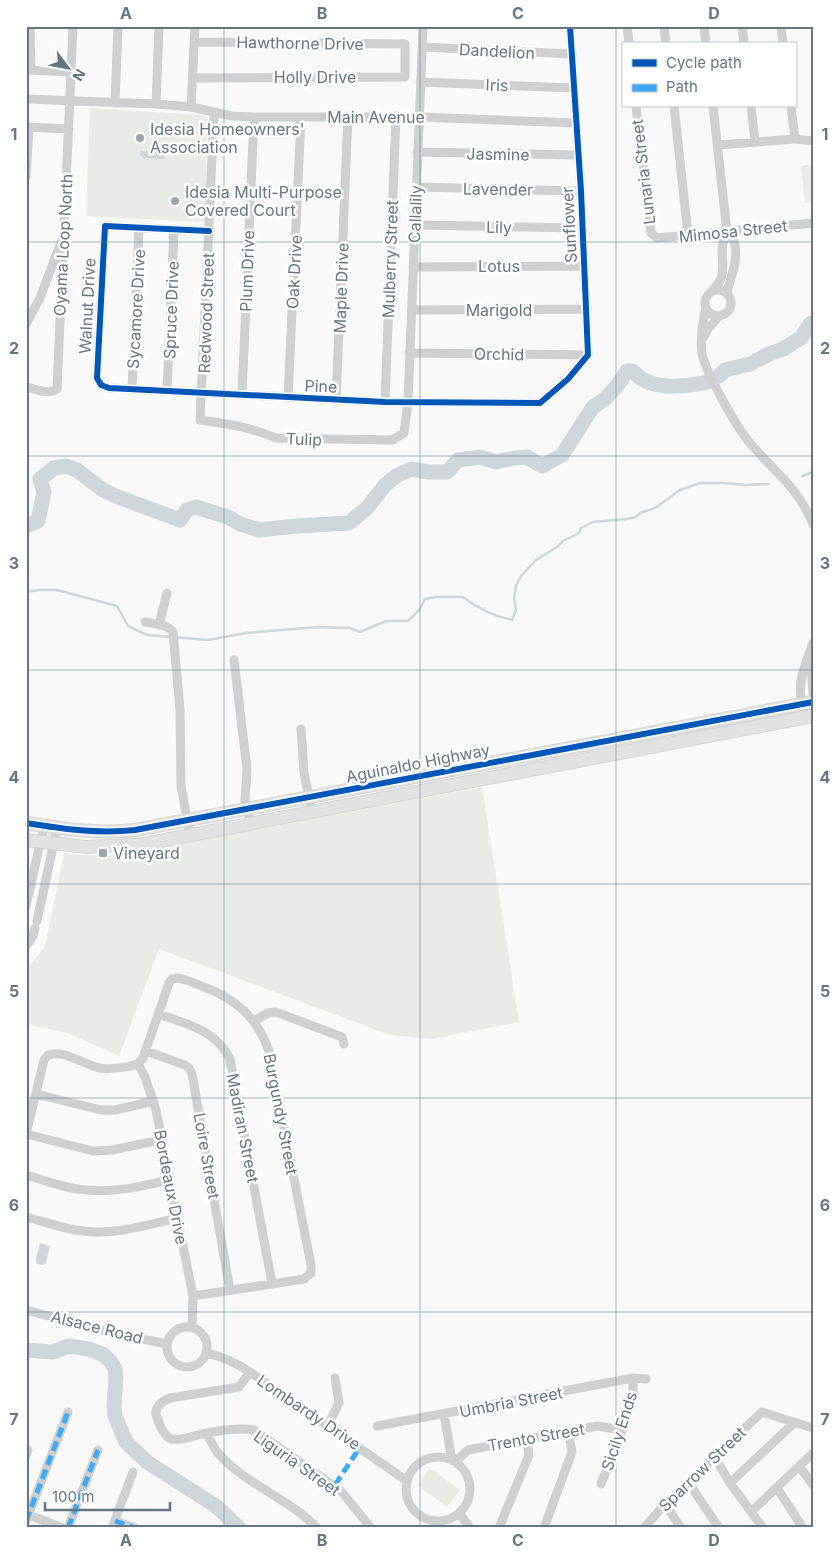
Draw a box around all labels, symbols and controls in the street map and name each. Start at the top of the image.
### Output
text: A [120,3,132,23]
text: B [317,3,327,23]
text: C [512,3,524,23]
text: D [708,3,720,23]
street label: Hawthorne Drive [236,32,364,54]
street label: Dandelion [459,39,535,63]
north arrow [42,42,92,92]
legend [622,42,796,108]
text: Cycle path [666,53,742,72]
text: N [69,66,89,84]
street label: Holly Drive [274,67,356,87]
street label: Iris [485,75,509,95]
text: Path [666,77,698,96]
street label: Main Avenue [327,107,425,127]
street label: Lunaria Street [627,118,659,226]
place label: Idesia Homeowners' Association [150,119,305,157]
text: 1 [11,124,17,144]
text: 1 [822,124,828,144]
marker: Idesia Homeowners' Association [134,132,146,144]
street label: Jasmine [466,143,530,165]
street label: Oyama Loop North [49,173,77,317]
street label: Lavender [463,178,533,200]
place label: Idesia Multi-Purpose Covered Court [185,182,342,220]
street label: Callalily [404,185,426,243]
street label: Sunflower [557,186,581,264]
marker: Idesia Multi-Purpose Covered Court [169,195,181,207]
street label: Mulberry Street [378,200,402,318]
street label: Mimosa Street [678,215,788,247]
street label: Lily [486,217,512,237]
street label: Plum Drive [236,230,258,312]
street label: Oak Drive [282,234,306,310]
street label: Maple Drive [329,242,353,334]
street label: Sycamore Drive [123,248,149,370]
street label: Redwood Street [194,252,218,374]
street label: Lotus [478,256,520,276]
street label: Walnut Drive [74,257,100,355]
street label: Spruce Drive [159,261,183,359]
street label: Marigold [466,300,532,320]
text: 2 [9,338,19,358]
text: 2 [820,338,830,358]
street label: Orchid [474,344,524,364]
street label: Pine [304,375,338,397]
street label: Tulip [286,428,322,450]
text: 3 [9,553,19,573]
text: 3 [820,553,830,573]
street label: Aguinaldo Highway [344,739,492,787]
text: 4 [9,767,20,787]
text: 4 [820,767,831,787]
place label: Vineyard [113,843,180,863]
marker: Vineyard [97,847,109,859]
text: 5 [9,981,19,1001]
text: 5 [820,981,830,1001]
street label: Burgundy Street [259,1052,303,1176]
street label: Madiran Street [223,1072,263,1184]
street label: Loire Street [190,1111,224,1201]
street label: Bordeaux Drive [150,1128,192,1246]
text: 6 [9,1195,19,1215]
text: 6 [820,1195,830,1215]
street label: Alsace Road [49,1306,145,1348]
street label: Lombardy Drive [253,1370,365,1454]
street label: Umbria Street [458,1382,564,1422]
street label: Sicily Ends [597,1389,641,1473]
text: 7 [9,1409,19,1429]
text: 7 [820,1409,830,1429]
street label: Trento Street [486,1419,586,1455]
street label: Sparrow Street [654,1422,750,1516]
street label: Liguria Street [250,1426,344,1500]
scale bar [45,1479,170,1511]
text: 100 m [52,1487,94,1506]
text: A [120,1530,132,1550]
text: B [317,1530,327,1550]
text: C [512,1530,524,1550]
text: D [708,1530,720,1550]

